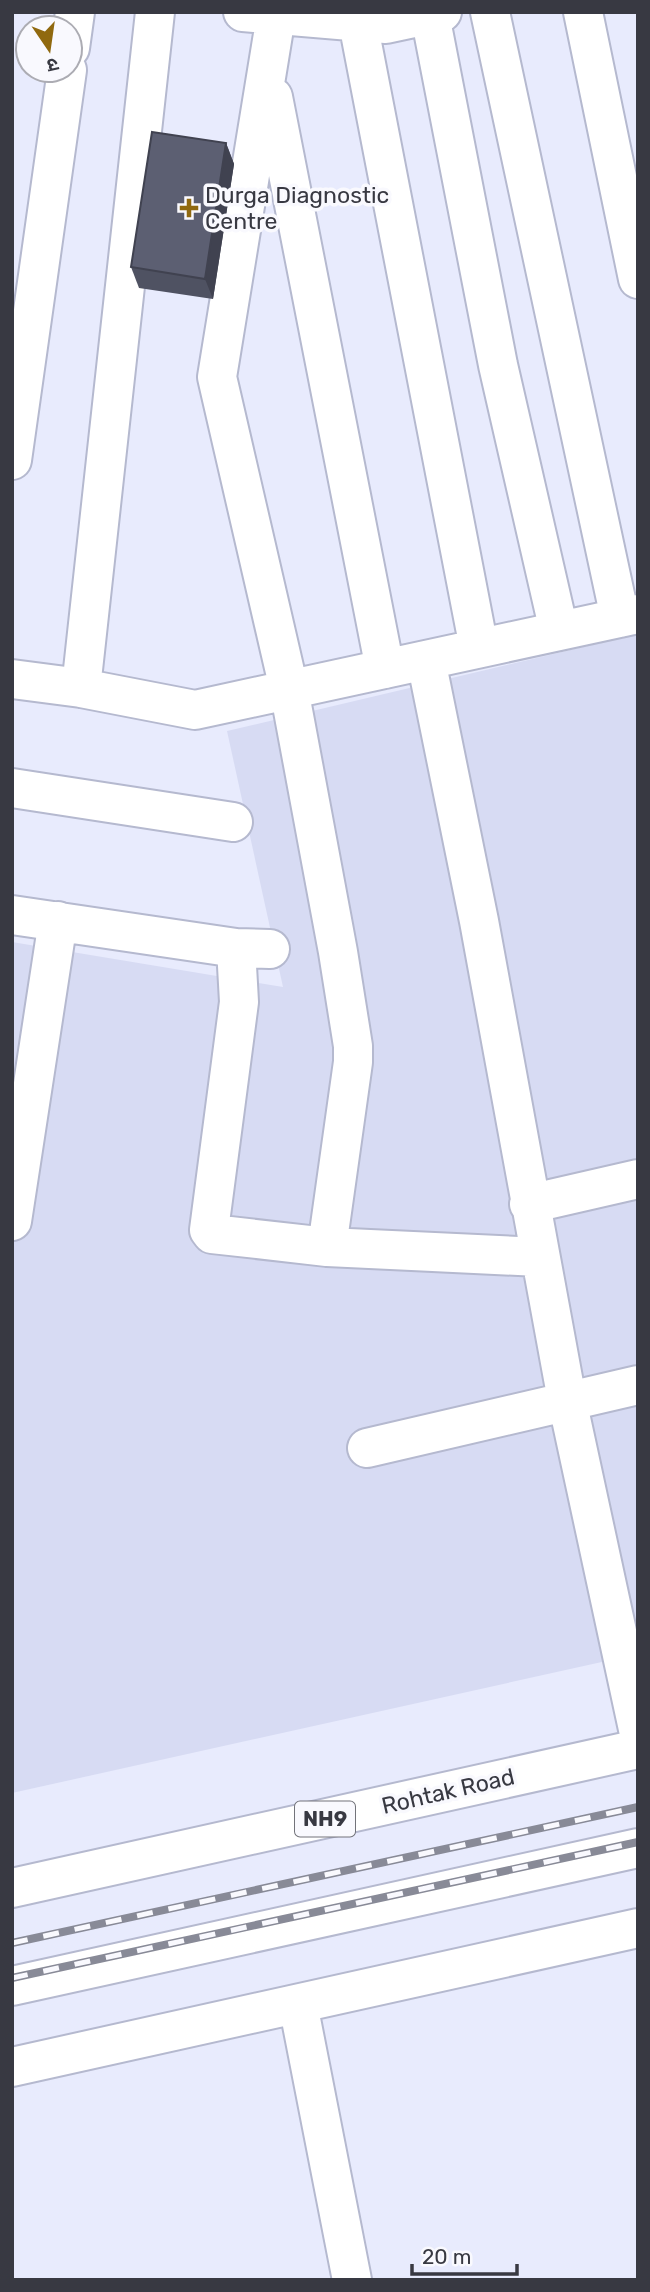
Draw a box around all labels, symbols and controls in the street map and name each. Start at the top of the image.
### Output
north arrow [14,14,84,84]
text: उ [44,53,61,78]
place label: Durga Diagnostic Centre [205,181,389,235]
marker: Durga Diagnostic Centre [179,198,199,218]
street label: Rohtak Road [379,1762,517,1820]
road number: NH9 [295,1801,355,1836]
scale bar [412,2232,517,2276]
text: 20 m [422,2244,471,2269]

